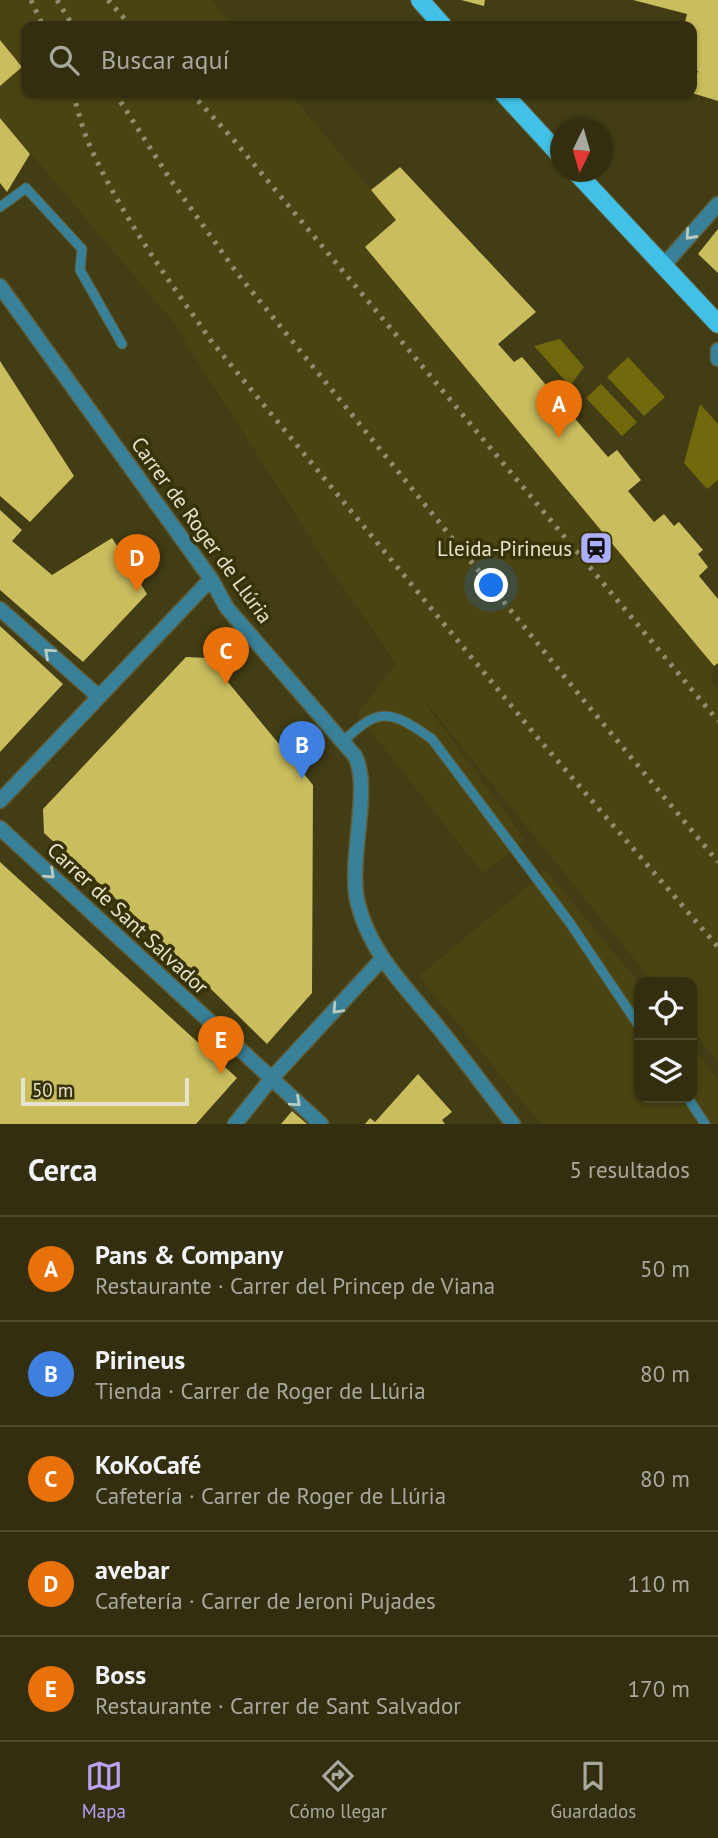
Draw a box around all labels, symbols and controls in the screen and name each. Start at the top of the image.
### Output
search box [21,21,697,98]
icon: search [45,41,83,79]
text: Buscar aquí [101,43,229,76]
north arrow [550,119,613,182]
one-way arrow [686,227,699,240]
pin: A [536,380,582,438]
street label: Carrer de Roger de Llúria [125,432,279,628]
station icon: Lleida-Pirineus [577,529,615,567]
pin: D [114,534,160,592]
place label: Lleida-Pirineus [437,535,572,562]
your location [474,568,508,602]
pin: C [203,627,249,685]
one-way arrow [44,648,57,661]
pin: B [279,721,325,779]
street label: Carrer de Sant Salvador [42,836,214,1000]
one-way arrow [42,866,55,879]
map controls [634,977,697,1103]
button: locate [634,977,697,1040]
one-way arrow [332,1001,345,1014]
pin: E [198,1016,244,1074]
button: layers [634,1040,697,1103]
scale bar [21,1075,189,1107]
text: 50 m [32,1078,73,1102]
one-way arrow [288,1094,301,1106]
text: Cerca [28,1150,97,1189]
text: 5 resultados [569,1155,690,1184]
text: Pans & Company [95,1238,283,1271]
text: A [44,1254,58,1283]
text: 50 m [640,1254,690,1283]
text: Restaurante · Carrer del Princep de Viana [95,1271,495,1300]
text: Pirineus [95,1343,185,1376]
text: B [44,1359,58,1388]
text: 80 m [640,1359,690,1388]
text: Tienda · Carrer de Roger de Llúria [95,1376,426,1405]
text: KoKoCafé [95,1448,201,1481]
text: C [45,1464,57,1493]
text: 80 m [640,1464,690,1493]
text: Cafetería · Carrer de Roger de Llúria [95,1481,446,1510]
text: avebar [95,1553,169,1586]
text: D [44,1569,58,1598]
text: 110 m [628,1569,690,1598]
text: Cafetería · Carrer de Jeroni Pujades [95,1586,436,1615]
text: Boss [95,1658,146,1691]
text: E [45,1674,57,1703]
text: 170 m [628,1674,690,1703]
text: Restaurante · Carrer de Sant Salvador [95,1691,461,1720]
tab: Mapa [82,1757,126,1823]
tab: Cómo llegar [289,1757,387,1823]
tab: Guardados [550,1757,636,1823]

